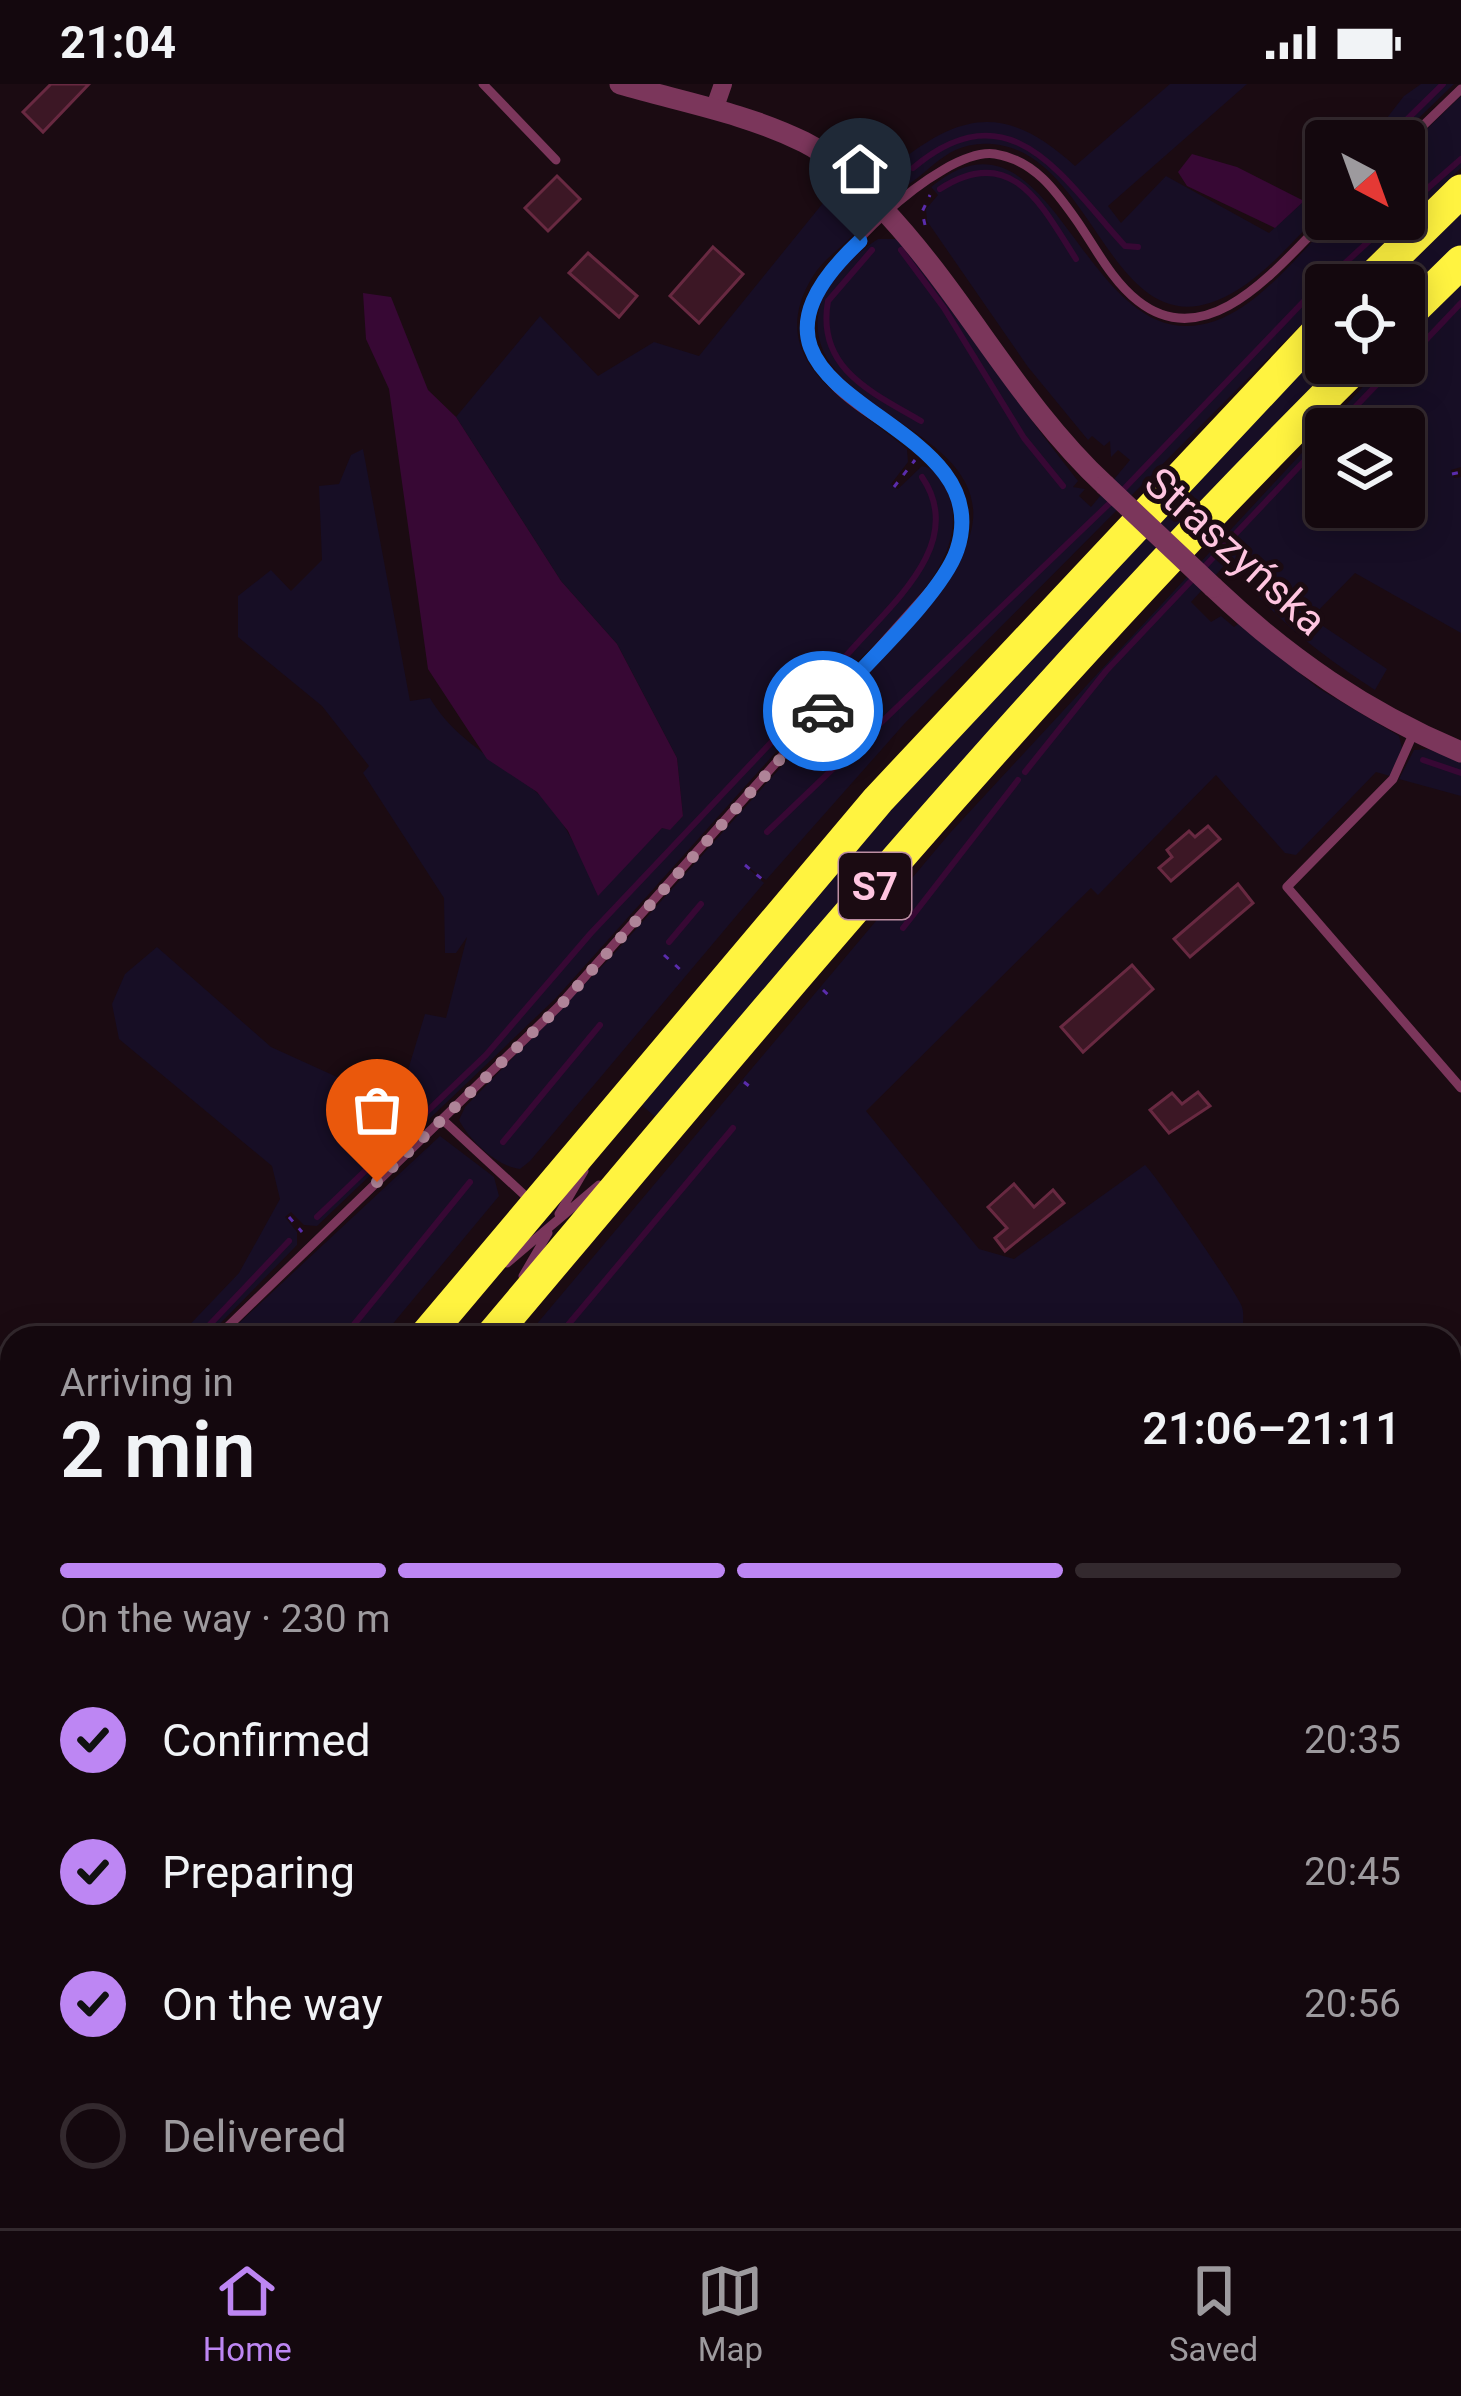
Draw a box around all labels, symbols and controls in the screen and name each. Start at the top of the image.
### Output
text: 21:04 [60,16,176,69]
pin [809,118,911,241]
north arrow [1305,120,1425,240]
map controls [1305,120,1425,528]
icon: home [827,136,893,202]
button: locate [1305,264,1425,384]
button: layers [1305,408,1425,528]
street label: Straszyńska [1135,457,1336,645]
courier [763,651,883,771]
icon: car [790,678,856,744]
road number: S7 [839,853,911,919]
pin [326,1059,428,1182]
icon: bag [344,1077,410,1143]
text: Arriving in [60,1360,234,1406]
text: 21:06–21:11 [1142,1402,1401,1455]
text: 2 min [60,1405,256,1496]
text: On the way · 230 m [60,1596,391,1642]
icon: check [60,1707,126,1773]
text: Confirmed [162,1714,371,1767]
text: 20:35 [1304,1717,1401,1763]
icon: check [60,1839,126,1905]
text: Preparing [162,1846,355,1899]
text: 20:45 [1304,1849,1401,1895]
icon: check [60,1971,126,2037]
text: On the way [162,1978,383,2031]
text: 20:56 [1304,1981,1401,2027]
text: Delivered [162,2110,347,2163]
tab: Home [203,2258,292,2369]
tab: Map [697,2258,763,2369]
tab: Saved [1169,2258,1258,2369]

